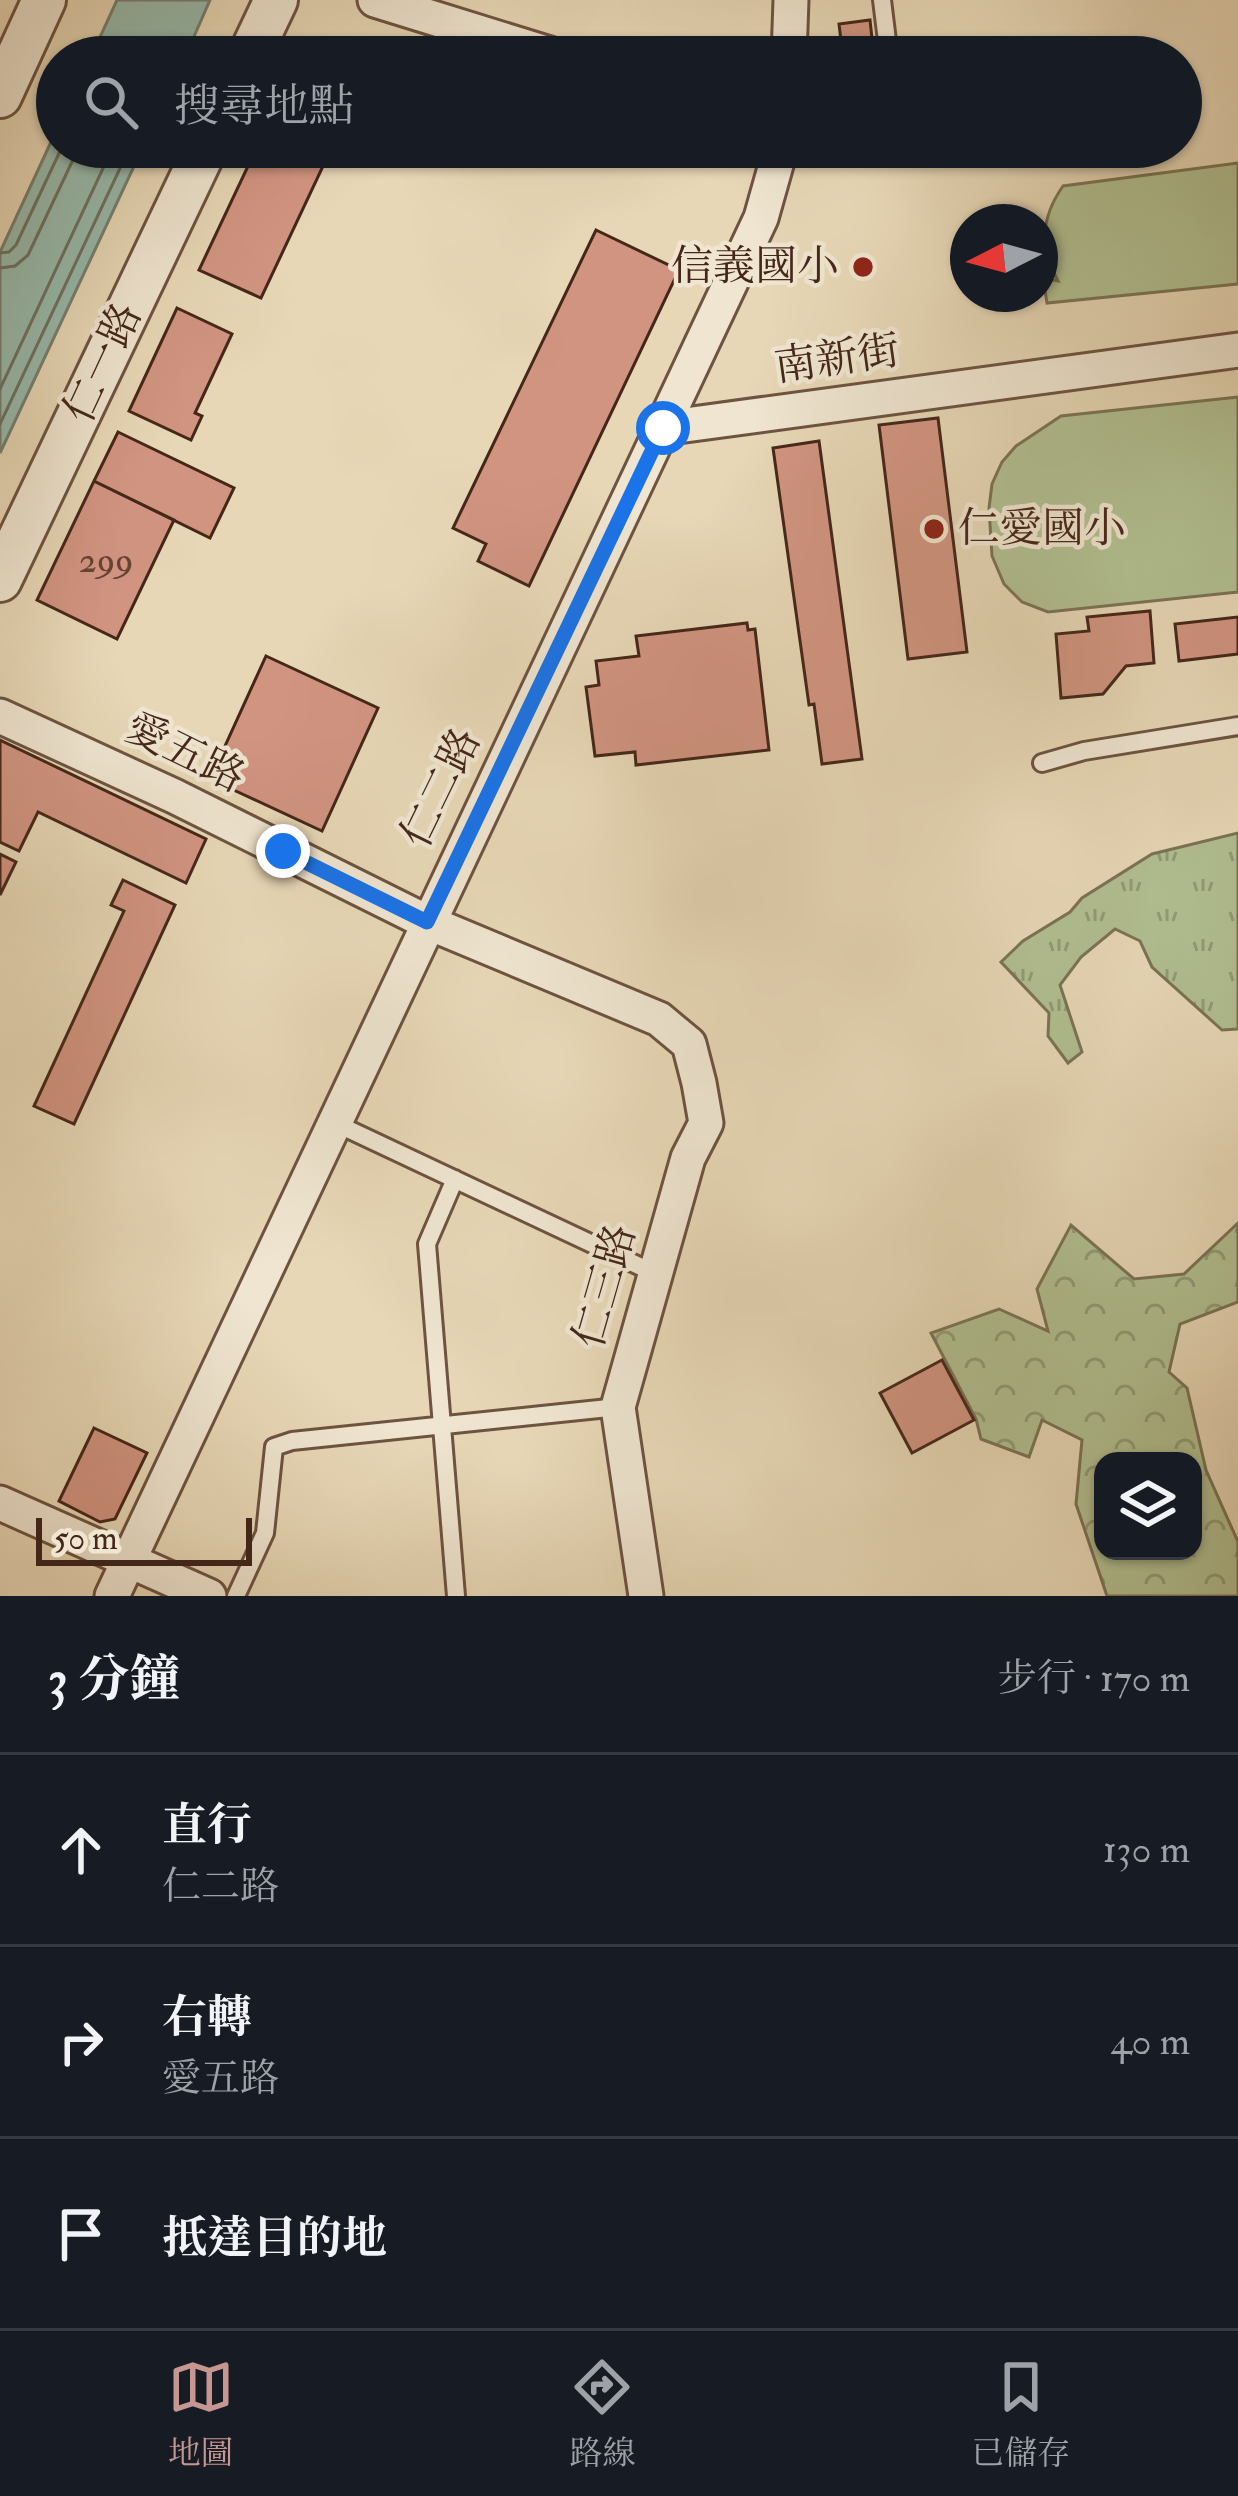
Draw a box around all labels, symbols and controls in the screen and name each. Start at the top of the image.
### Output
search box [36,36,1202,168]
icon: search [78,69,144,135]
text: 搜尋地點 [174,79,354,135]
north arrow [950,204,1058,312]
place label: 信義國小 [671,241,839,293]
marker: 信義國小 [850,254,876,280]
street label: 仁一路 [53,295,153,431]
street label: 南新街 [771,324,903,394]
route start [636,401,690,455]
place label: 仁愛國小 [958,503,1126,555]
marker: 仁愛國小 [921,516,947,542]
house number: 299 [78,538,134,583]
street label: 愛五路 [117,702,253,804]
street label: 仁二路 [390,720,492,856]
route end [256,824,310,878]
street label: 仁三路 [563,1218,647,1354]
map controls [1094,1452,1202,1560]
button: layers [1094,1452,1202,1560]
scale bar [36,1512,252,1565]
text: 50 m [54,1518,118,1559]
text: 3 分鐘 [48,1648,180,1712]
text: 步行 · 170 m [998,1654,1190,1703]
text: 直行 [162,1798,252,1854]
icon: ahead [48,1817,114,1883]
text: 130 m [1103,1825,1190,1874]
text: 仁二路 [162,1862,279,1911]
text: 右轉 [162,1990,252,2046]
icon: right [48,2009,114,2075]
text: 40 m [1111,2017,1190,2066]
text: 愛五路 [162,2054,279,2103]
icon: arrive [48,2201,114,2267]
text: 抵達目的地 [162,2211,387,2267]
tab: 地圖 [168,2354,234,2474]
tab: 路線 [569,2354,635,2474]
tab: 已儲存 [971,2354,1070,2474]

